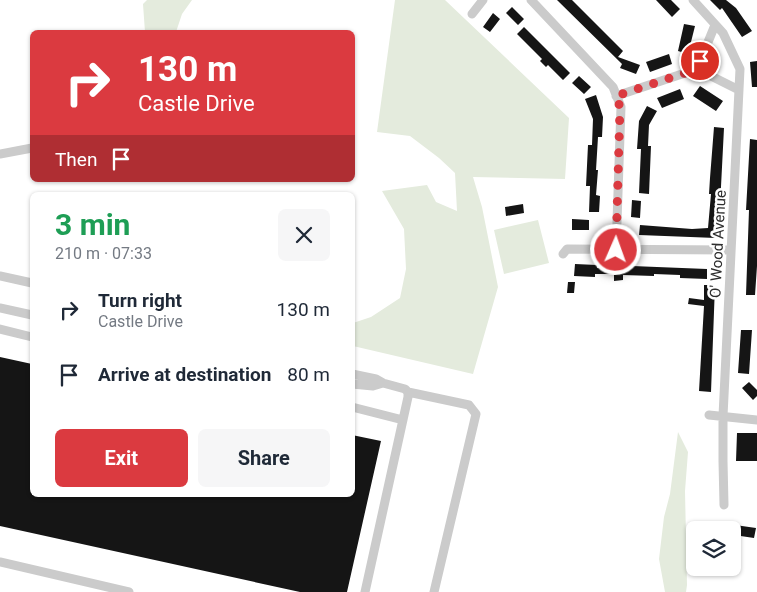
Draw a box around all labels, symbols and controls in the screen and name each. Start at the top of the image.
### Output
pin [679,40,721,82]
icon: arrive [686,47,714,75]
text: 130 m [138,49,237,90]
icon: right [55,50,120,115]
text: Castle Drive [138,91,255,116]
icon: arrive [107,145,135,173]
text: Then [55,148,97,171]
street label: O' Wood Avenue [706,190,730,298]
text: 3 min [55,207,130,242]
button: close [278,209,330,261]
position arrow [589,223,641,275]
text: 210 m · 07:33 [55,244,152,263]
text: Turn right [98,289,182,312]
icon: right [55,296,83,324]
text: 130 m [277,298,330,321]
text: Castle Drive [98,312,183,331]
icon: arrive [55,361,83,389]
text: Arrive at destination [98,363,271,386]
text: 80 m [287,363,330,386]
button: Exit [55,429,188,487]
button: Share [198,429,330,487]
map controls [686,521,741,576]
button: layers [686,521,741,576]

